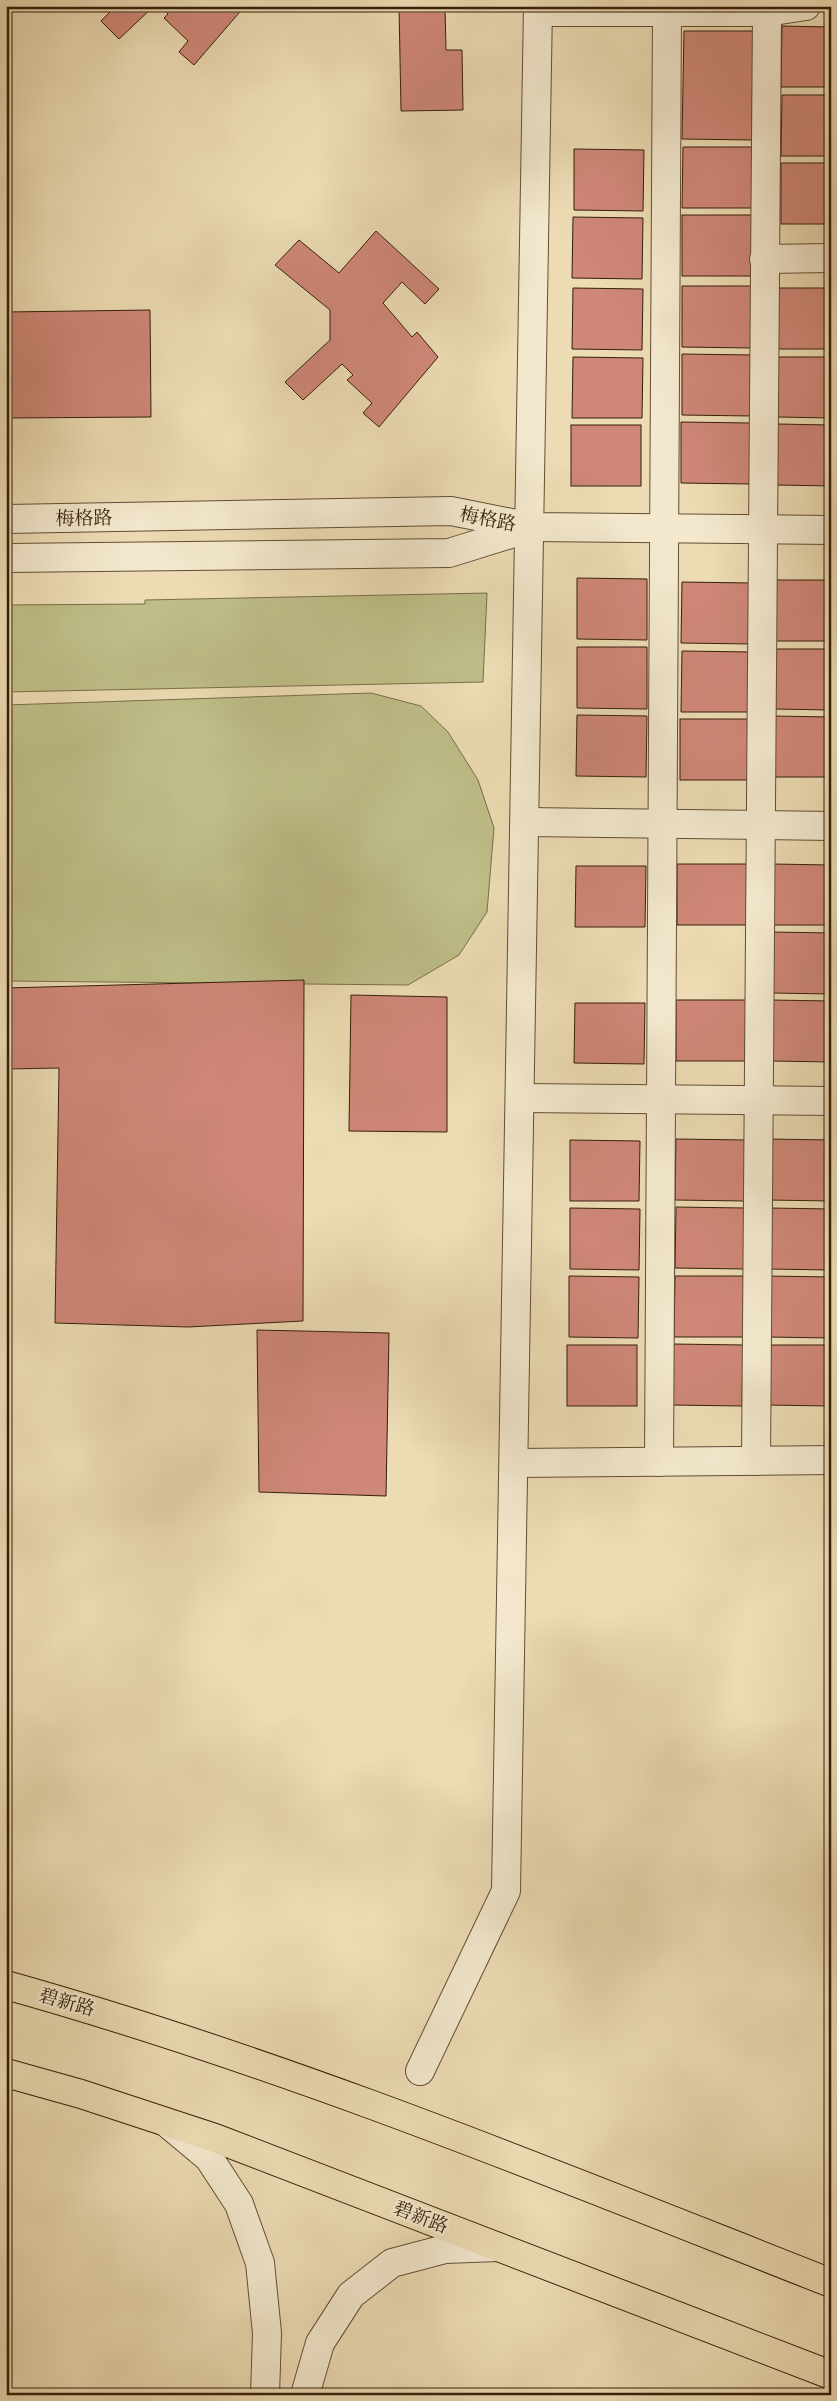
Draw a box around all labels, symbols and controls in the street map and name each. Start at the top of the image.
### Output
street label: 梅格路 [458,501,518,537]
street label: 梅格路 [55,505,113,531]
street label: 碧新路 [36,1982,98,2022]
street label: 碧新路 [390,2195,452,2239]

